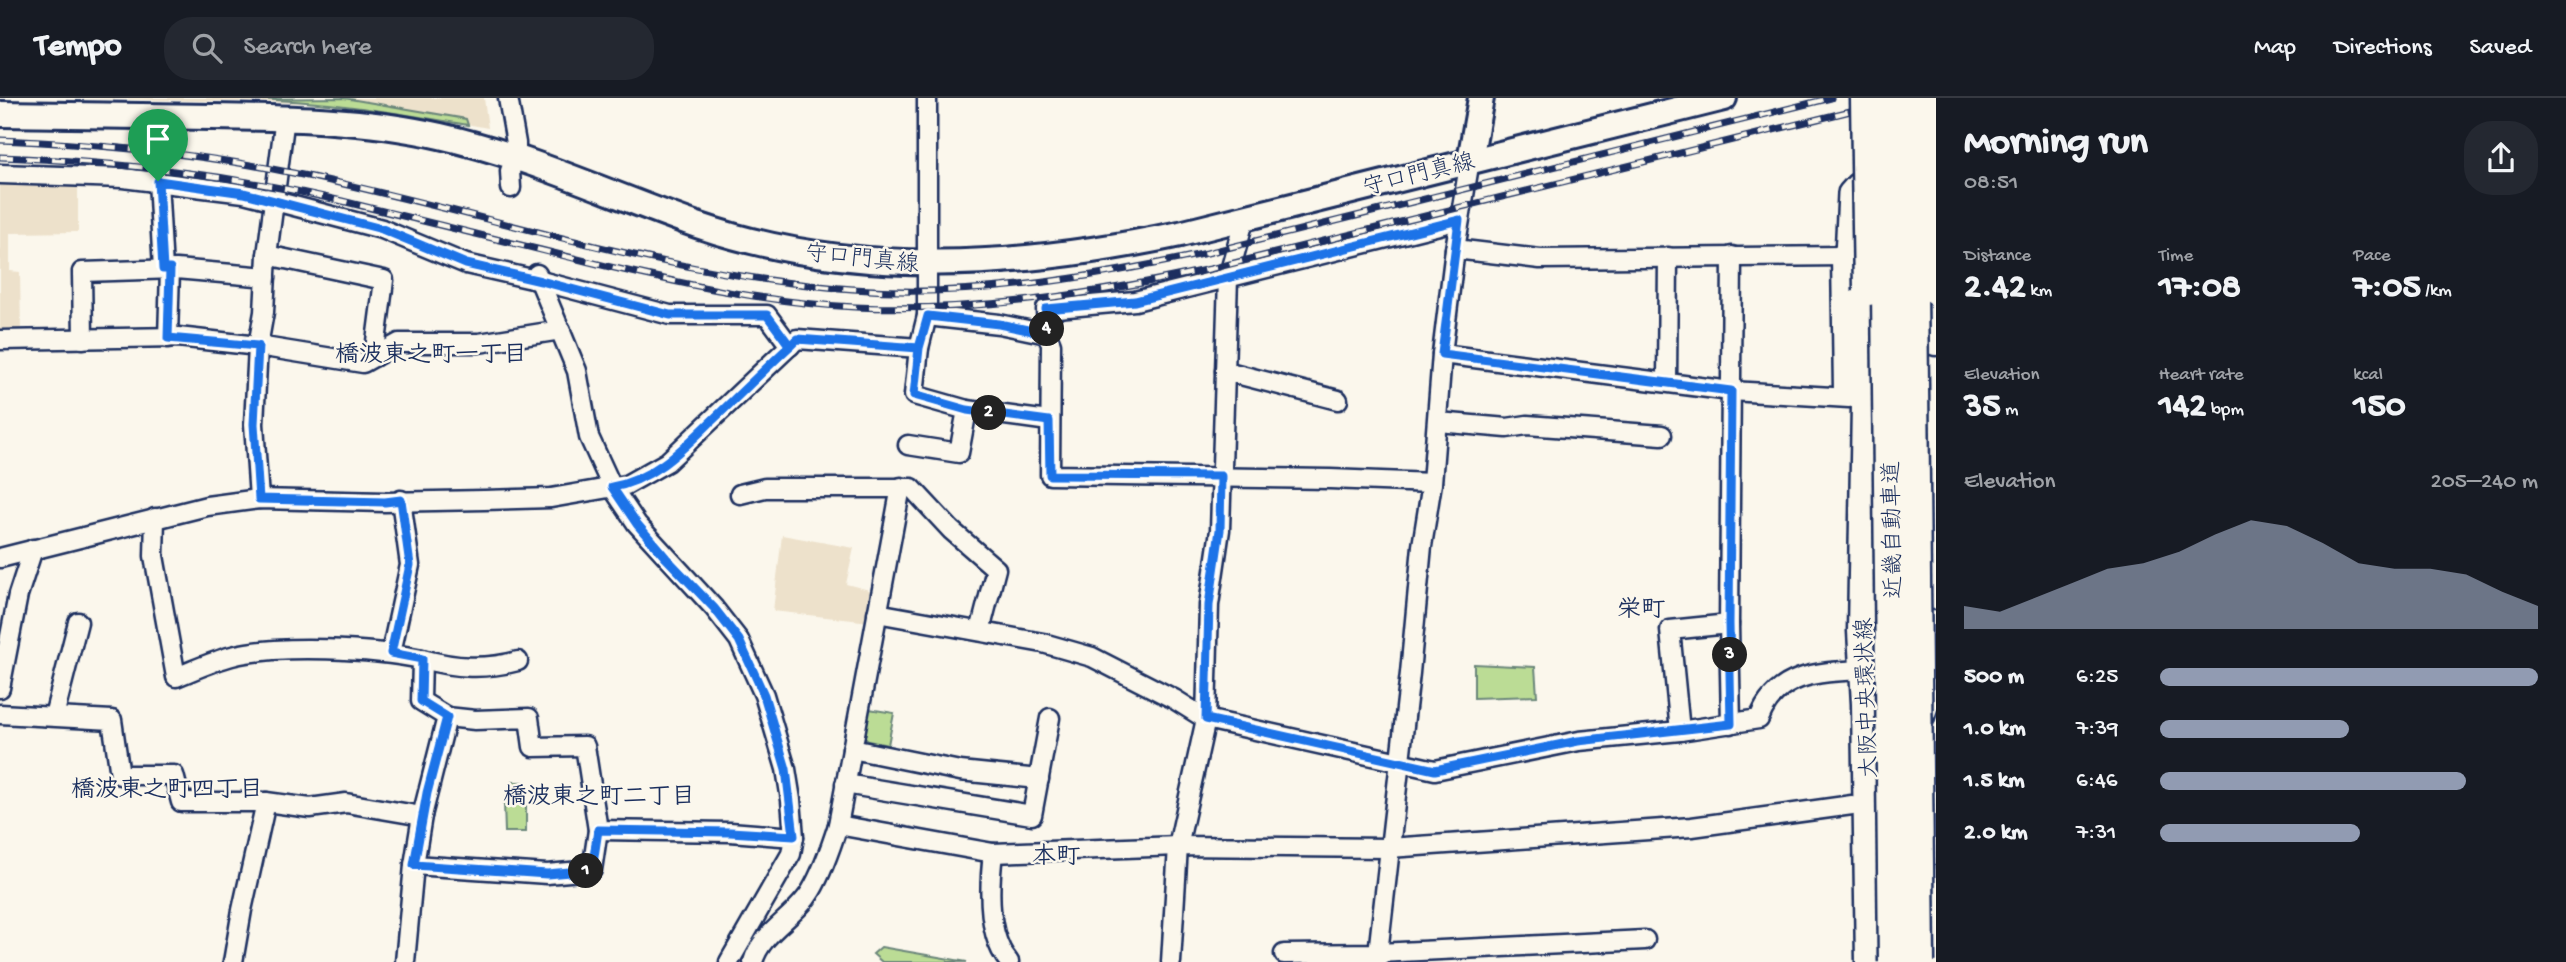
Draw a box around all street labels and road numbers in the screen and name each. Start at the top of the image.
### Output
street label: 守口門真線 [1360,148,1478,203]
street label: 守口門真線 [803,240,920,280]
street label: 近畿自動車道 [1879,461,1909,599]
street label: 大阪中央環状線 [1851,617,1885,779]

